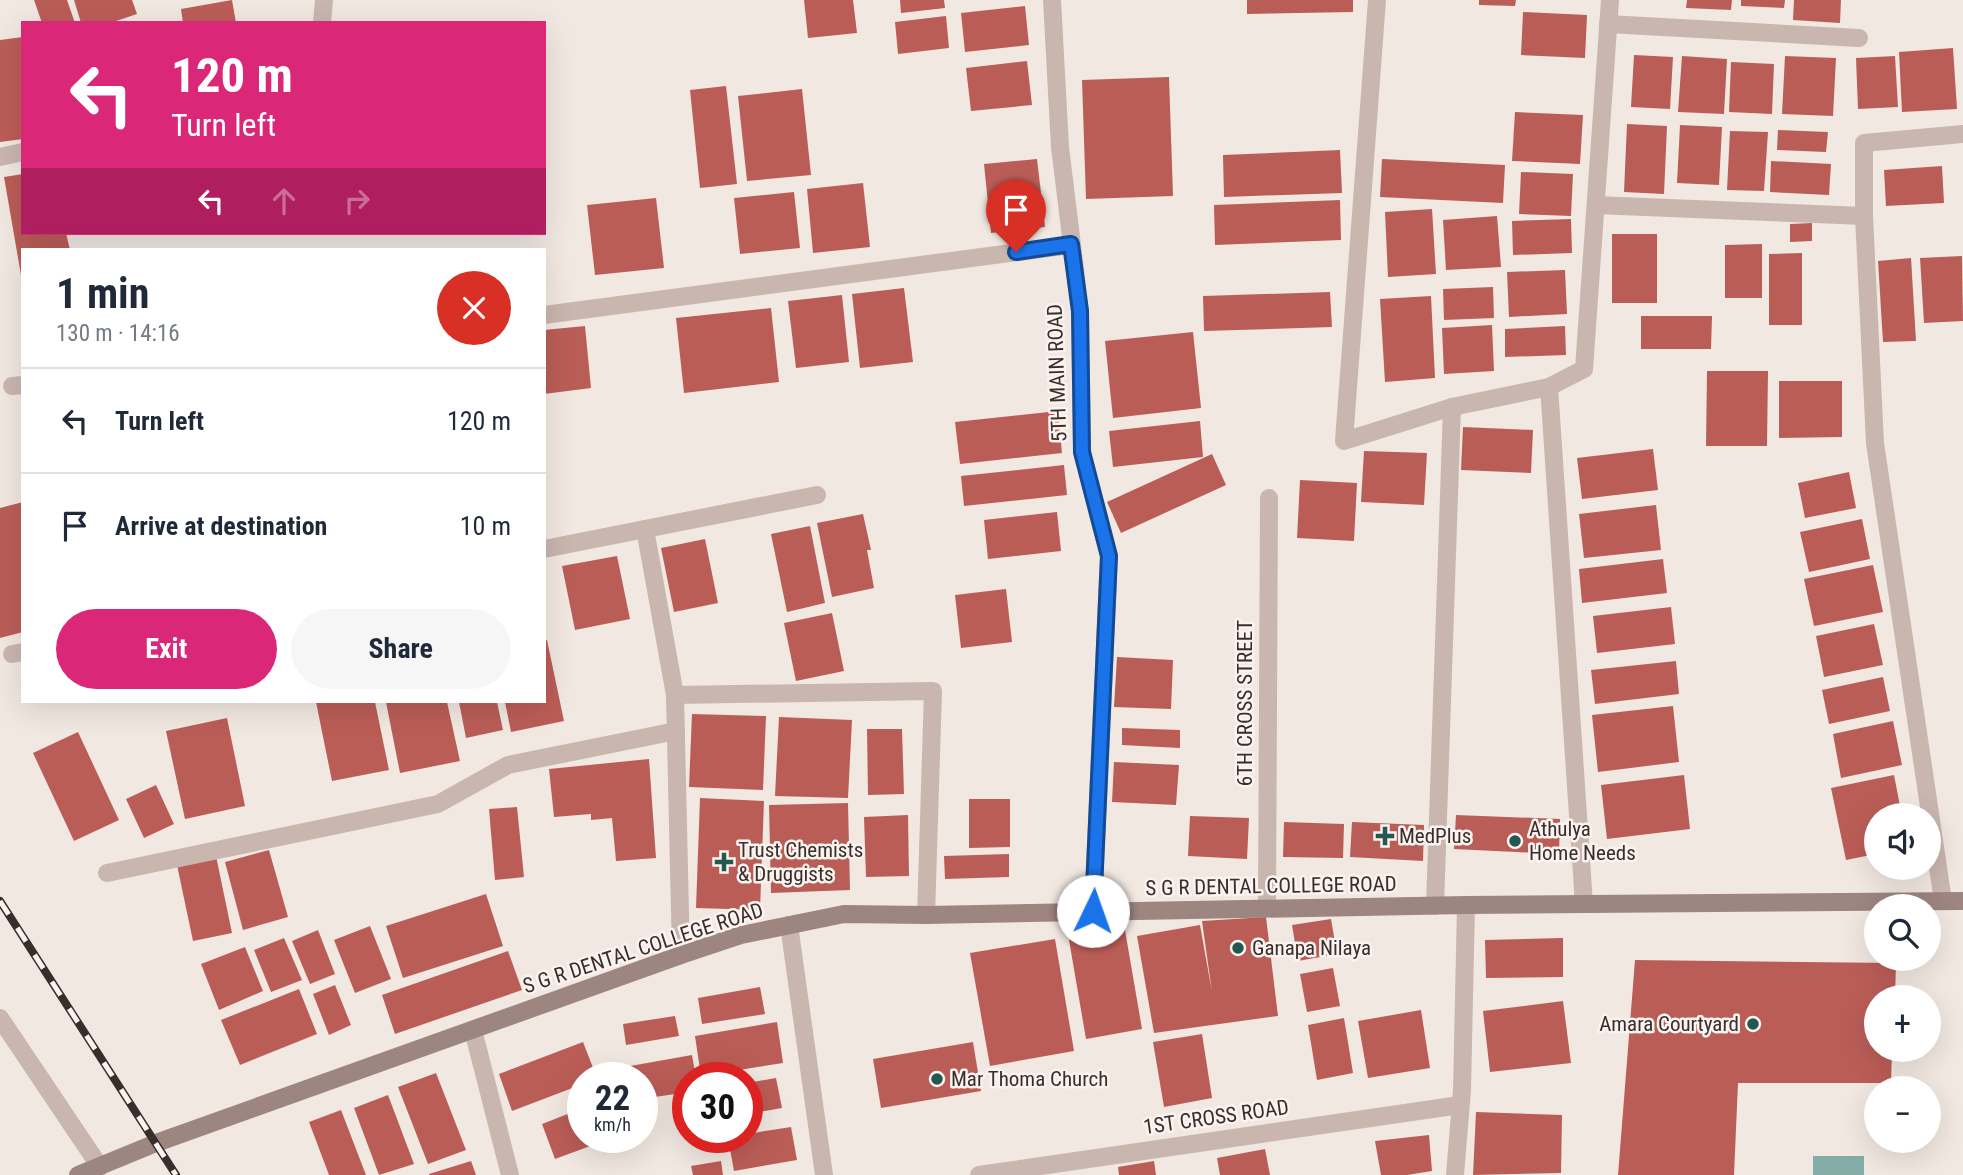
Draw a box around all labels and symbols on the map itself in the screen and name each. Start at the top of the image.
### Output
pin [986,180,1046,252]
street label: 5TH MAIN ROAD [1043,304,1071,442]
street label: 6TH CROSS STREET [1233,620,1257,786]
place label: Athulya Home Needs [1529,817,1636,865]
place label: MedPlus [1399,824,1471,848]
marker: MedPlus [1377,828,1393,844]
marker: Athulya Home Needs [1507,833,1523,849]
place label: Trust Chemists & Druggists [738,838,863,886]
marker: Trust Chemists & Druggists [716,854,732,870]
street label: S G R DENTAL COLLEGE ROAD [1145,872,1397,900]
position arrow [1056,874,1130,948]
street label: S G R DENTAL COLLEGE ROAD [520,898,766,998]
place label: Ganapa Nilaya [1252,936,1371,960]
marker: Ganapa Nilaya [1230,940,1246,956]
place label: Amara Courtyard [1599,1012,1739,1036]
marker: Amara Courtyard [1745,1016,1761,1032]
speed limit sign: 30 [672,1062,763,1153]
place label: Mar Thoma Church [951,1067,1108,1091]
marker: Mar Thoma Church [929,1071,945,1087]
street label: 1ST CROSS ROAD [1142,1095,1290,1139]

